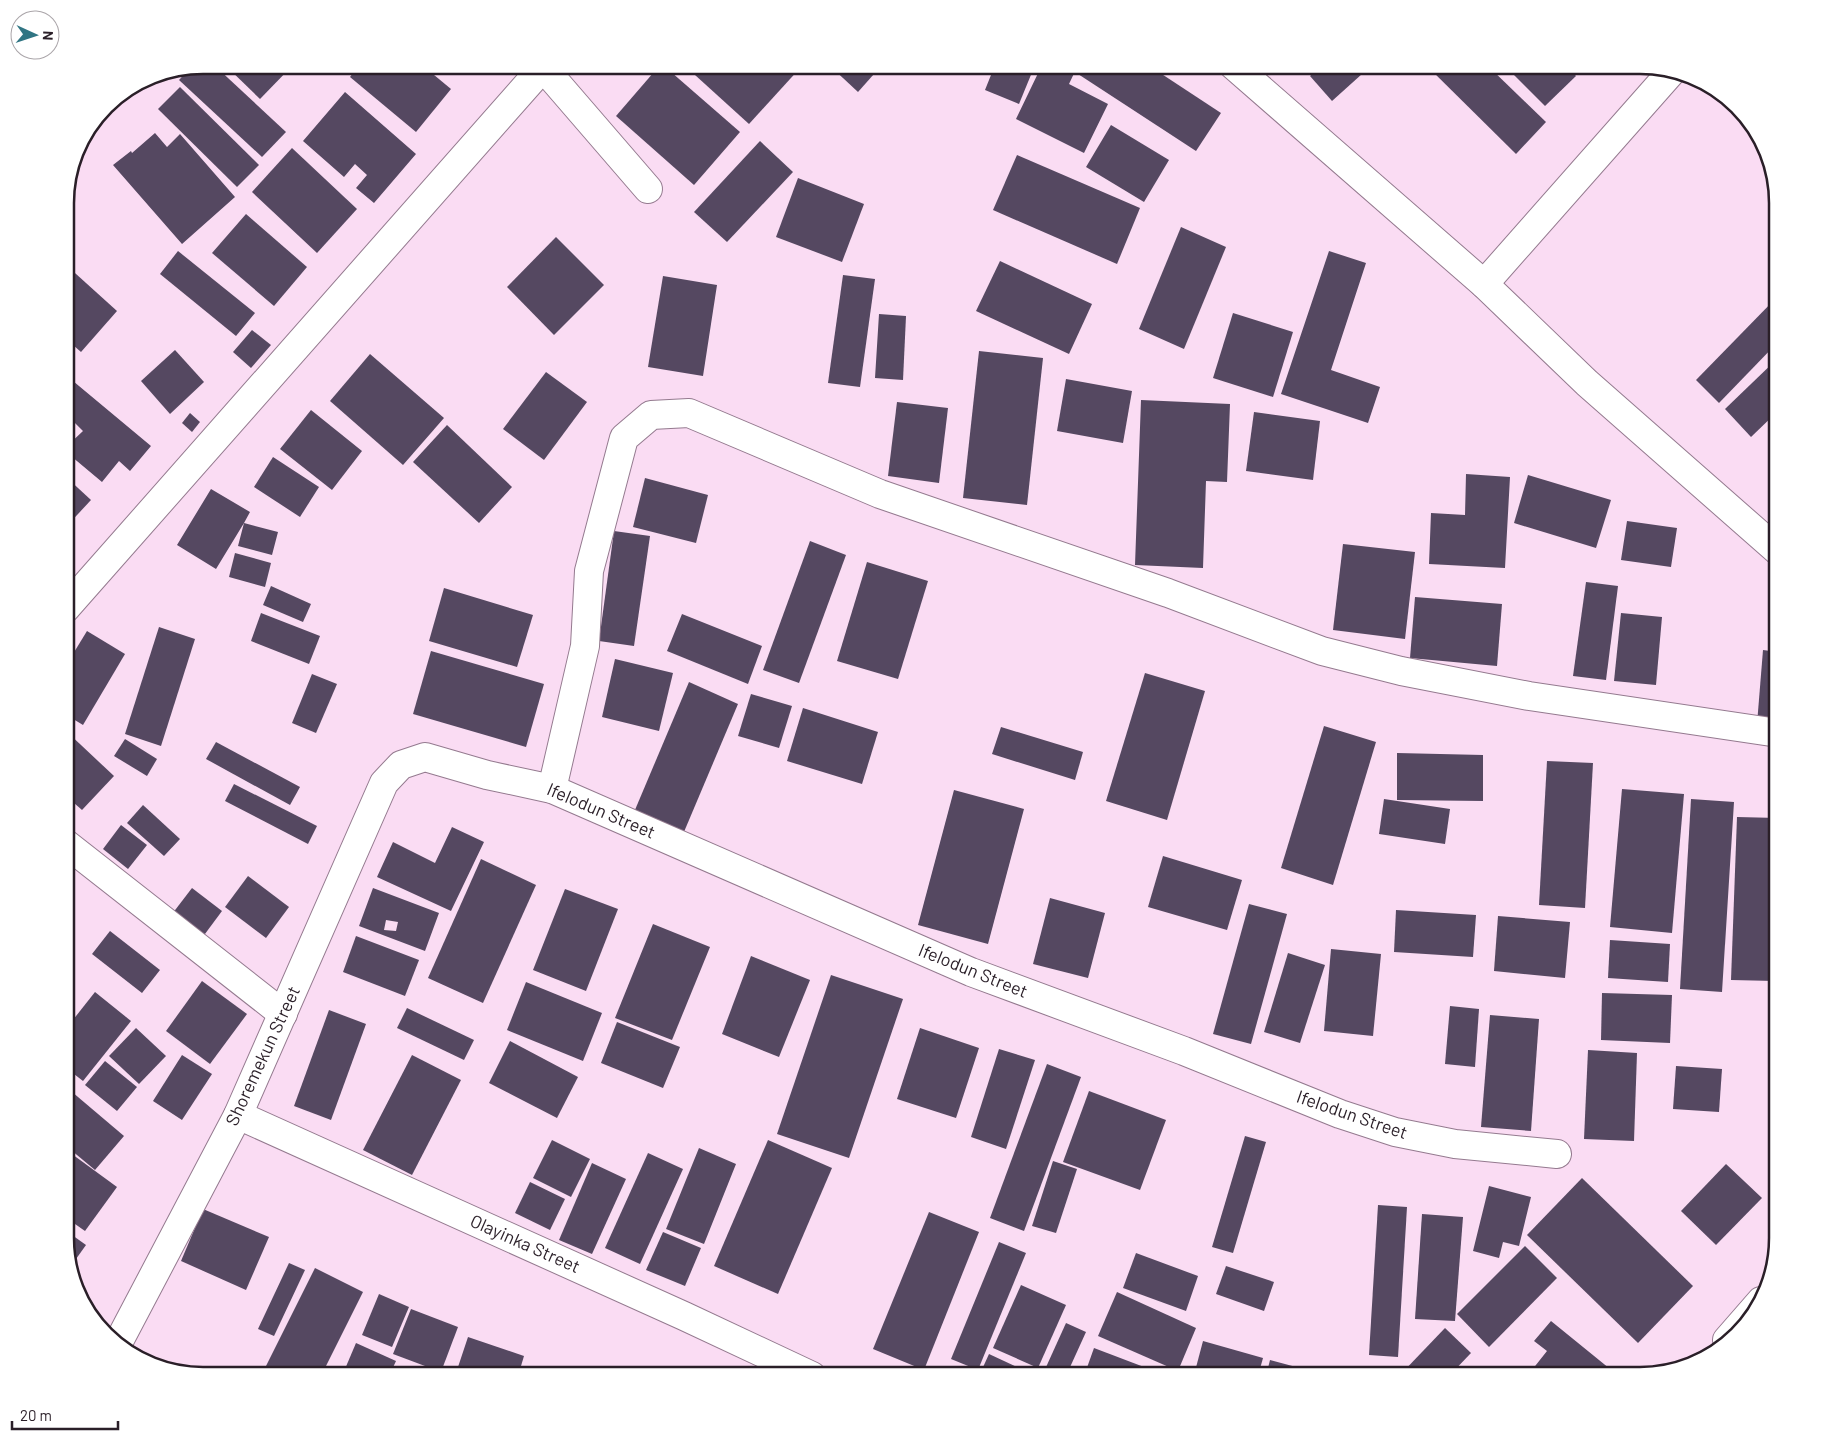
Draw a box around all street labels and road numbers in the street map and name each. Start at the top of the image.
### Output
street label: Ifelodun Street [544,777,659,843]
street label: Ifelodun Street [916,938,1031,1002]
street label: Shoremekun Street [220,982,304,1129]
street label: Ifelodun Street [1294,1085,1411,1143]
street label: Olayinka Street [467,1209,584,1277]

